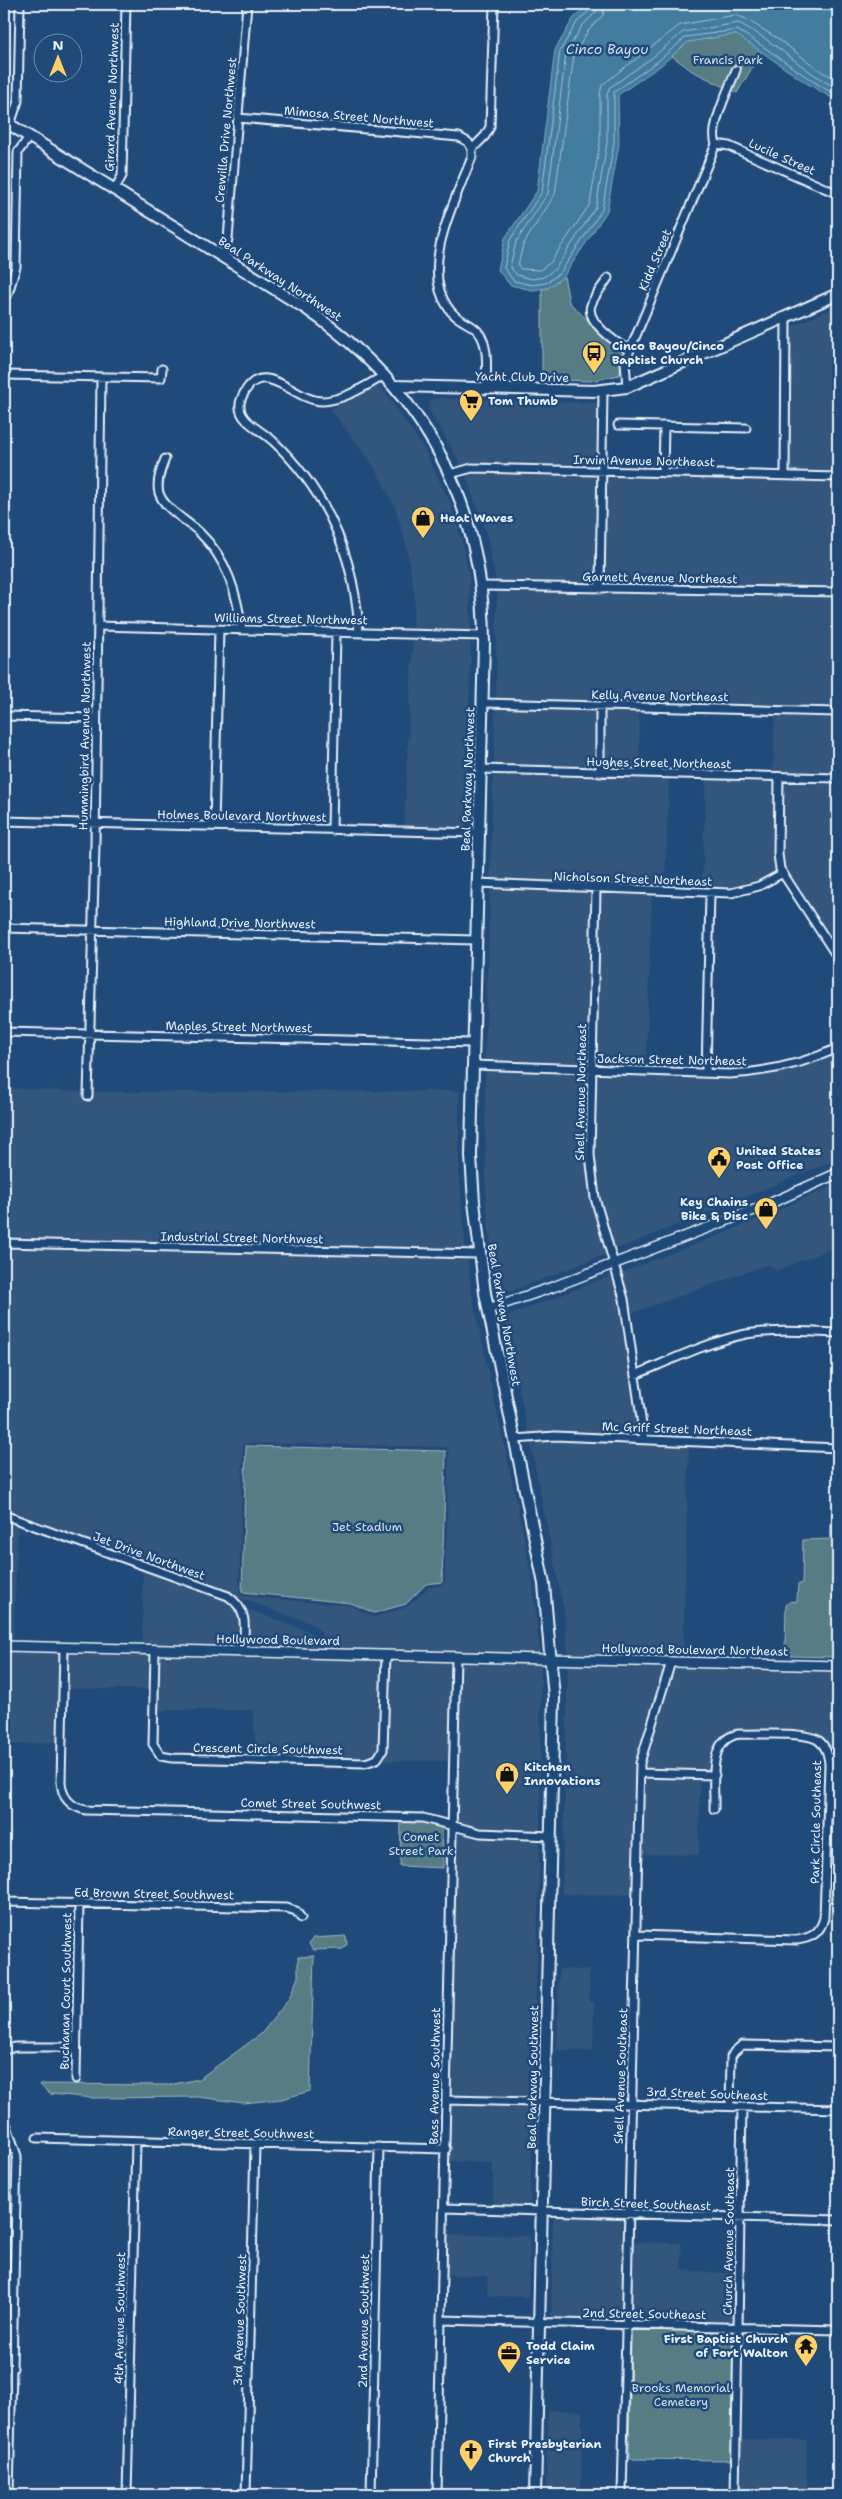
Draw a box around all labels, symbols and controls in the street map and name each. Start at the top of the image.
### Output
street label: Girard Avenue Northwest [101,22,123,172]
north arrow [32,32,82,82]
text: N [52,36,64,54]
water label: Cinco Bayou [566,40,648,58]
park label: Francis Park [693,52,763,68]
street label: Crewilla Drive Northwest [212,57,240,203]
street label: Mimosa Street Northwest [283,102,435,132]
street label: Lucile Street [746,135,818,179]
street label: Kidd Street [635,227,675,293]
street label: Beal Parkway Northwest [215,233,345,325]
place label: Cinco Bayou/Cinco Baptist Church [612,338,724,368]
bus stop icon: Cinco Bayou/Cinco Baptist Church [581,340,607,374]
street label: Yacht Club Drive [475,368,569,386]
supermarket icon: Tom Thumb [458,388,484,422]
place label: Tom Thumb [488,393,558,409]
street label: Irwin Avenue Northeast [573,452,715,470]
shop icon: Heat Waves [410,505,436,539]
place label: Heat Waves [440,510,513,526]
street label: Garnett Avenue Northeast [582,569,738,587]
street label: Williams Street Northwest [214,610,368,628]
street label: Hummingbird Avenue Northwest [75,641,95,831]
street label: Kelly Avenue Northeast [591,687,729,705]
street label: Beal Parkway Northwest [457,707,479,851]
street label: Hughes Street Northeast [586,754,732,772]
street label: Holmes Boulevard Northwest [157,807,327,825]
street label: Nicholson Street Northeast [553,868,713,890]
street label: Highland Drive Northwest [164,914,316,932]
street label: Maples Street Northwest [165,1018,313,1036]
street label: Shell Avenue Northeast [572,1023,590,1161]
street label: Jackson Street Northeast [597,1051,747,1069]
place label: United States Post Office [736,1143,821,1173]
public building icon: United States Post Office [706,1145,732,1179]
place label: Key Chains Bike & Disc [680,1194,748,1224]
shop icon: Key Chains Bike & Disc [753,1196,779,1230]
street label: Industrial Street Northwest [160,1229,324,1247]
street label: Beal Parkway Northwest [484,1242,524,1388]
street label: Mc Griff Street Northeast [602,1418,752,1440]
park label: Jet Stadium [332,1519,402,1535]
street label: Jet Drive Northwest [91,1528,207,1584]
street label: Hollywood Boulevard [216,1631,340,1649]
street label: Hollywood Boulevard Northeast [601,1640,789,1660]
street label: Crescent Circle Southwest [193,1740,343,1758]
place label: Kitchen Innovations [524,1759,601,1789]
street label: Park Circle Southeast [807,1760,825,1884]
shop icon: Kitchen Innovations [494,1761,520,1795]
street label: Comet Street Southwest [240,1795,382,1813]
park label: Comet Street Park [388,1829,454,1859]
street label: Ed Brown Street Southwest [74,1885,234,1903]
street label: Buchanan Court Southwest [57,1912,75,2070]
street label: Beal Parkway Southwest [524,2005,542,2149]
street label: Bass Avenue Southwest [426,2007,444,2145]
street label: Shell Avenue Southeast [611,2008,631,2144]
street label: 3rd Street Southeast [646,2084,768,2104]
street label: Ranger Street Southwest [168,2124,314,2142]
street label: Church Avenue Southeast [720,2167,738,2315]
street label: Birch Street Southeast [581,2194,711,2214]
street label: 4th Avenue Southwest [111,2252,129,2384]
street label: 3rd Avenue Southwest [230,2254,250,2386]
street label: 2nd Avenue Southwest [355,2254,373,2388]
street label: 2nd Street Southeast [582,2305,706,2323]
place label: First Baptist Church of Fort Walton [664,2331,788,2361]
temple icon: First Baptist Church of Fort Walton [793,2333,819,2367]
place label: Todd Claim Service [526,2338,595,2368]
office icon: Todd Claim Service [496,2340,522,2374]
park label: Brooks Memorial Cemetery [632,2380,731,2410]
place label: First Presbyterian Church [488,2436,602,2466]
church icon: First Presbyterian Church [458,2438,484,2472]

